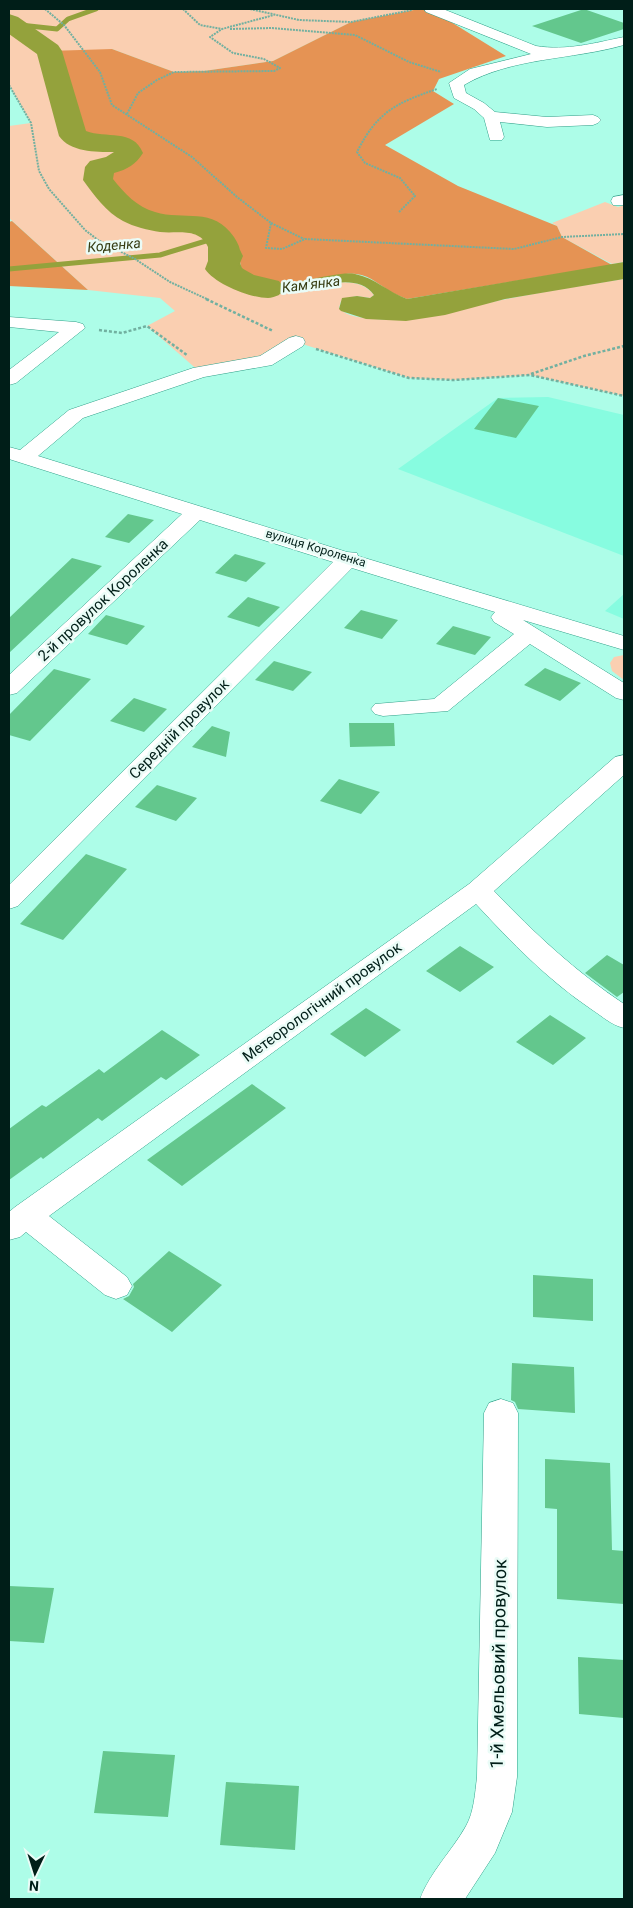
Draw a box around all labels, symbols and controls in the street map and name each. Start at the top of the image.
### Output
water label: Коденка [87,235,141,255]
water label: Кам'янка [281,272,341,296]
street label: вулиця Короленка [264,526,368,570]
street label: 2-й провулок Короленка [34,535,172,665]
street label: Середній провулок [125,675,233,783]
street label: Метеорологічний провулок [239,938,405,1066]
street label: 1-й Хмельовий провулок [486,1559,510,1769]
north arrow [10,1848,60,1898]
text: N [29,1878,40,1894]

